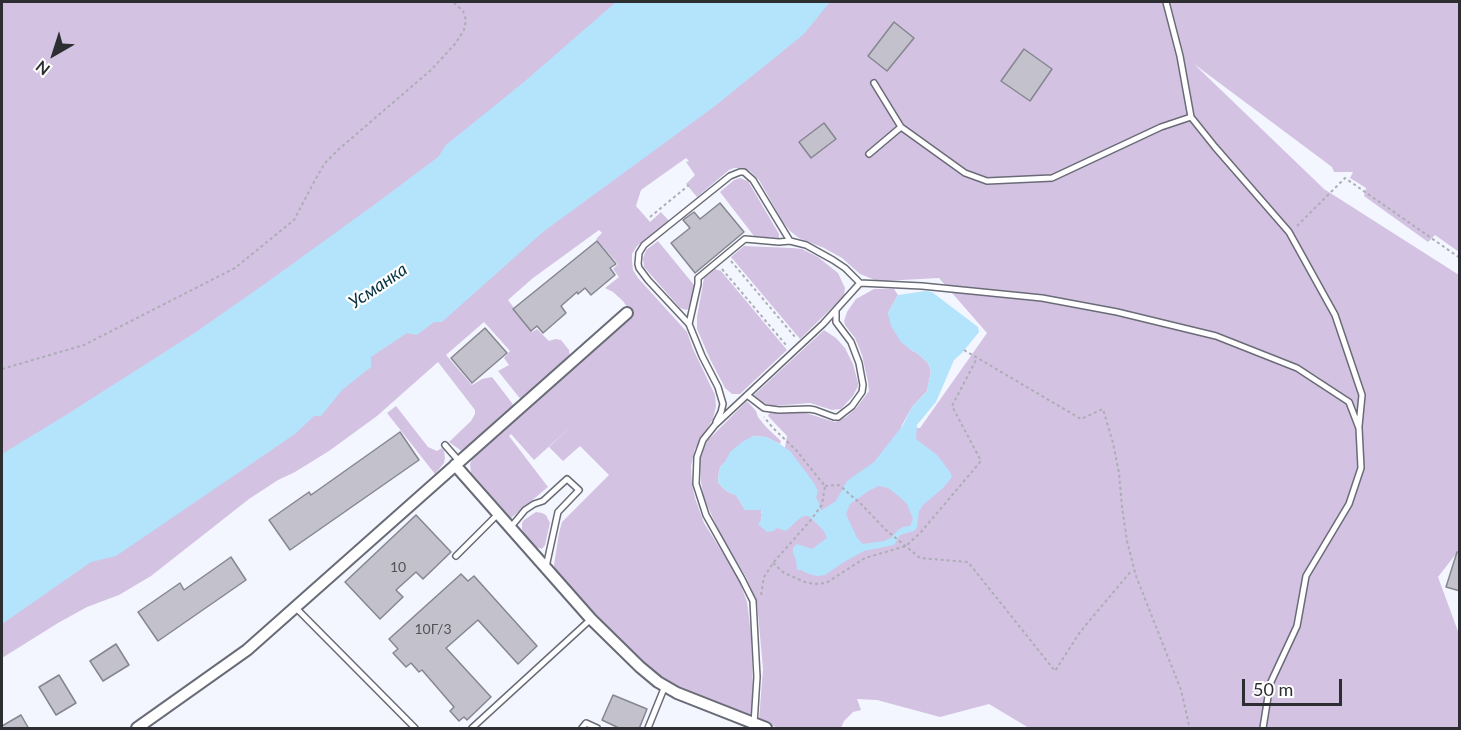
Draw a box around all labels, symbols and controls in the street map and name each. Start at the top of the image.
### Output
north arrow [24,24,84,84]
text: N [32,57,53,80]
water label: Усманка [345,259,411,313]
house number: 10 [390,559,406,575]
house number: 10Г/3 [414,621,452,637]
scale bar [1245,667,1346,705]
text: 50 m [1253,678,1293,700]

